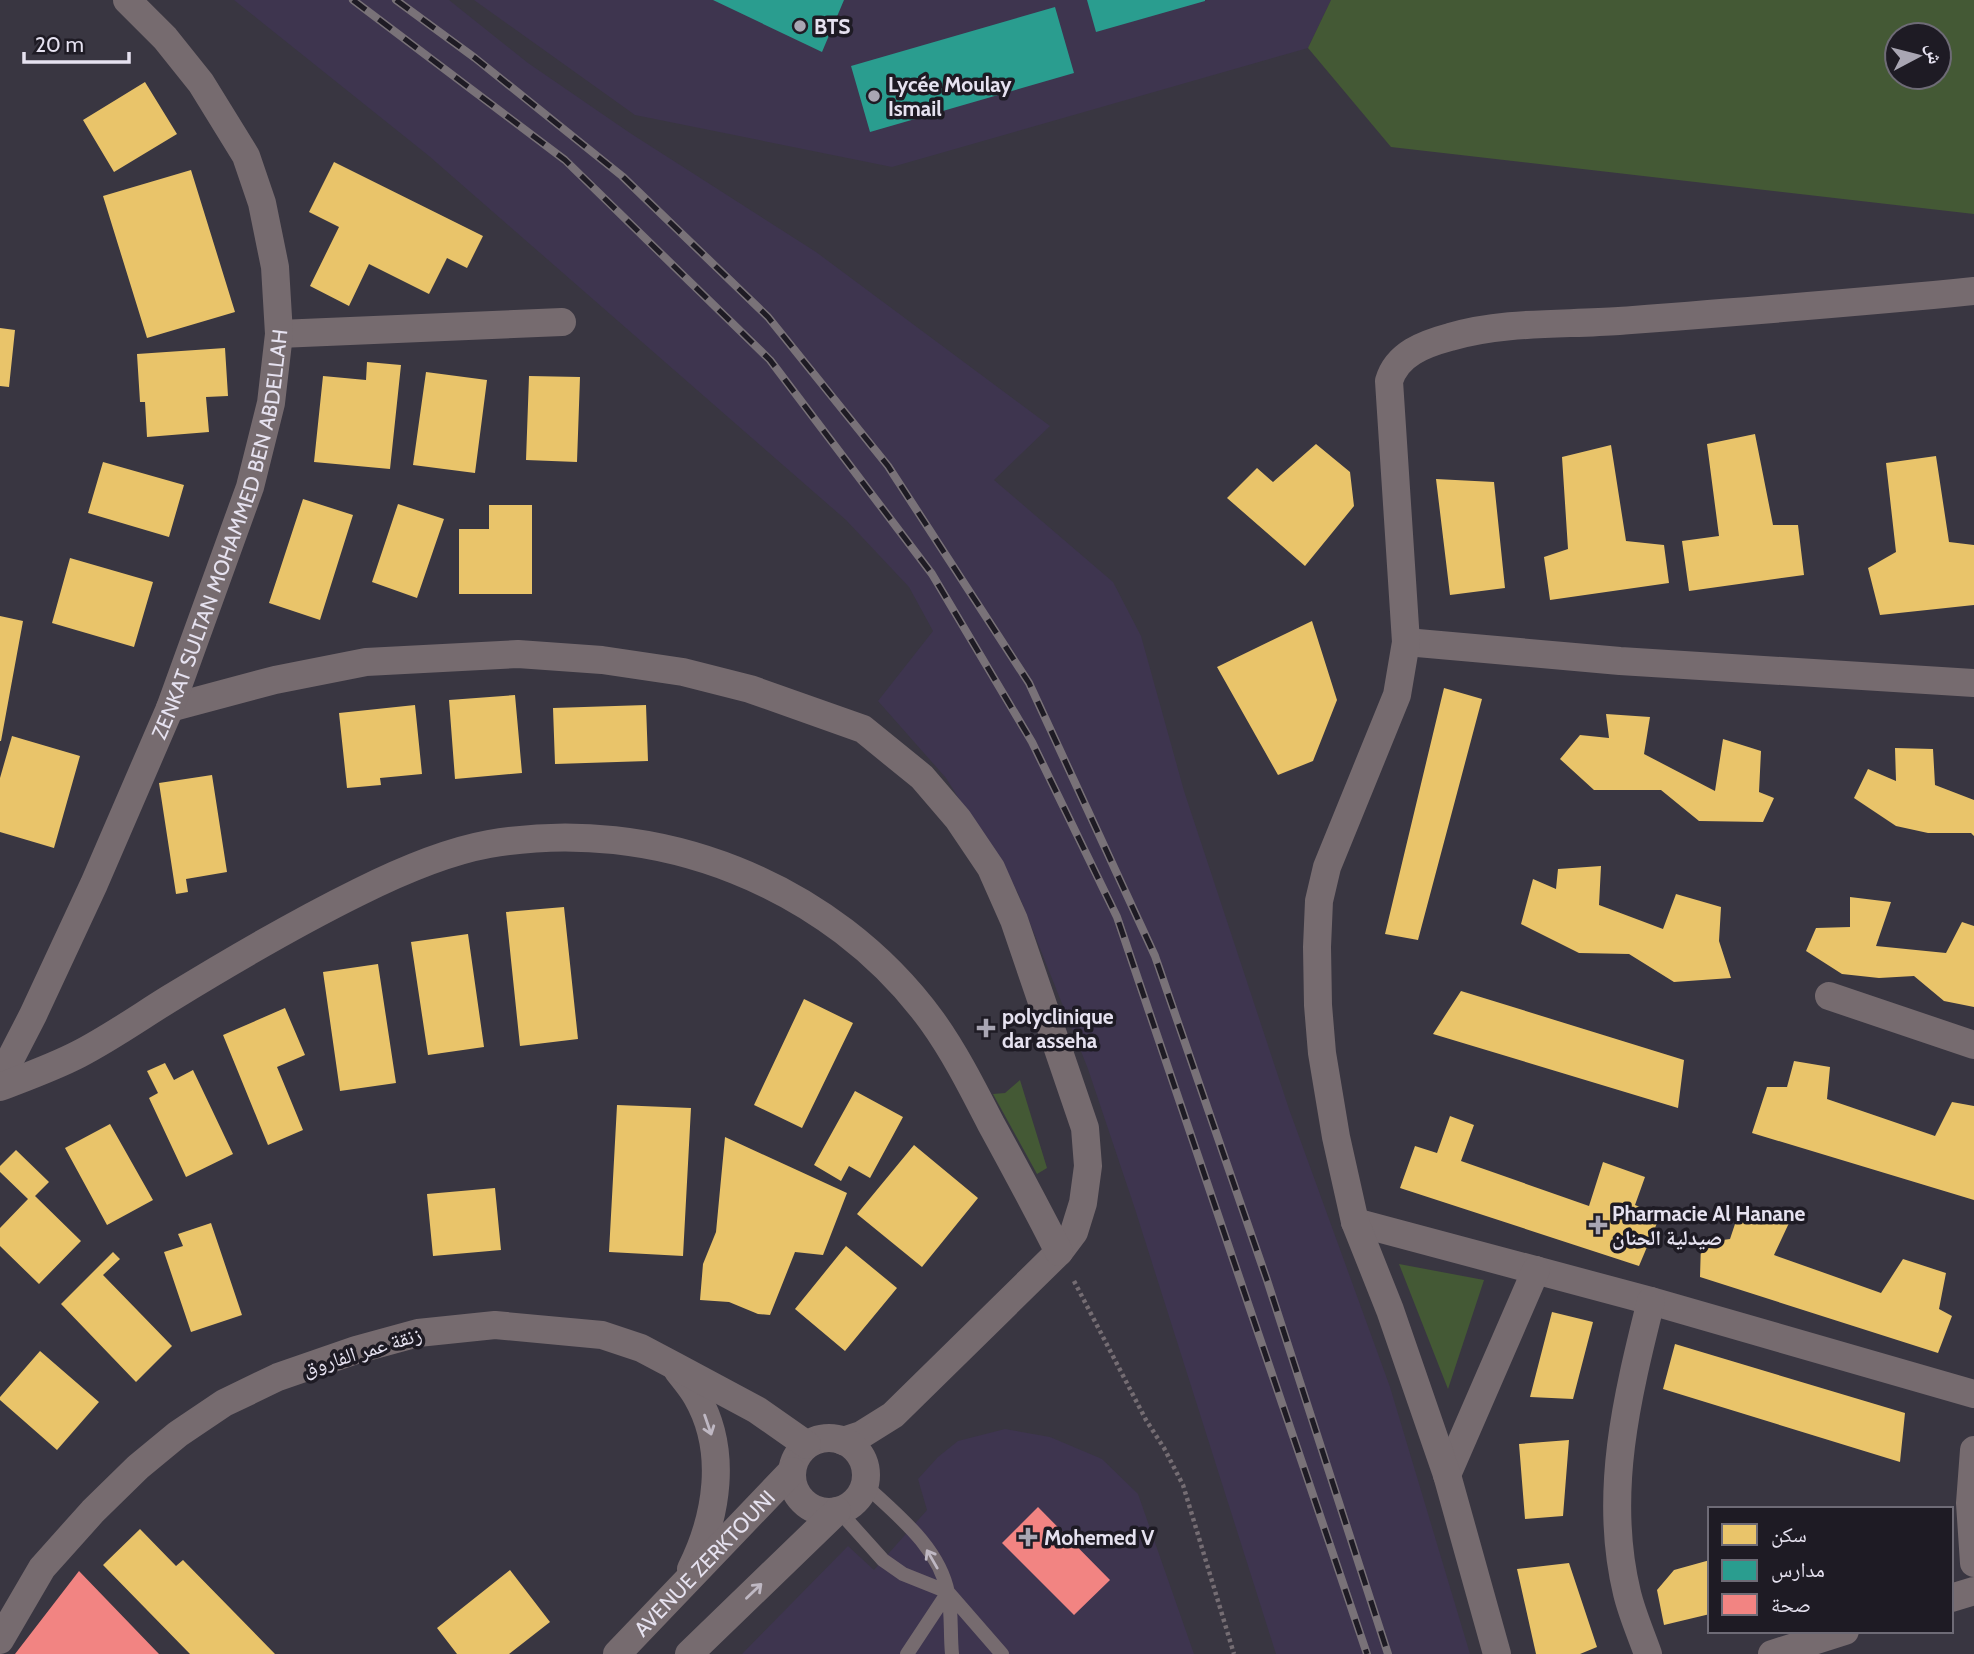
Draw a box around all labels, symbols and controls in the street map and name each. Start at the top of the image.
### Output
place label: BTS [814,14,851,39]
marker: BTS [792,18,808,34]
scale bar [24,21,130,65]
north arrow [1883,21,1953,91]
text: 20 m [35,32,84,57]
text: ش [1922,43,1947,65]
place label: Lycée Moulay Ismail [888,72,1012,121]
marker: Lycée Moulay Ismail [866,88,882,104]
street label: ZENKAT SULTAN MOHAMMED BEN ABDELLAH [146,328,292,743]
place label: polyclinique dar asseha [1002,1004,1114,1053]
marker: polyclinique dar asseha [976,1018,996,1038]
place label: Pharmacie Al Hanane صيدلية الحنان [1612,1201,1806,1250]
marker: Pharmacie Al Hanane صيدلية الحنان [1590,1217,1606,1233]
street label: زنقة عمر الفاروق [299,1321,425,1382]
one-way arrow [703,1413,715,1435]
street label: AVENUE ZERKTOUNI [628,1485,780,1641]
legend [1708,1507,1953,1633]
text: سكن [1771,1522,1807,1548]
place label: Mohemed V [1044,1525,1154,1550]
marker: Mohemed V [1018,1527,1038,1547]
one-way arrow [925,1549,939,1569]
text: مدارس [1771,1557,1825,1583]
one-way arrow [745,1583,762,1600]
text: صحة [1771,1592,1811,1617]

